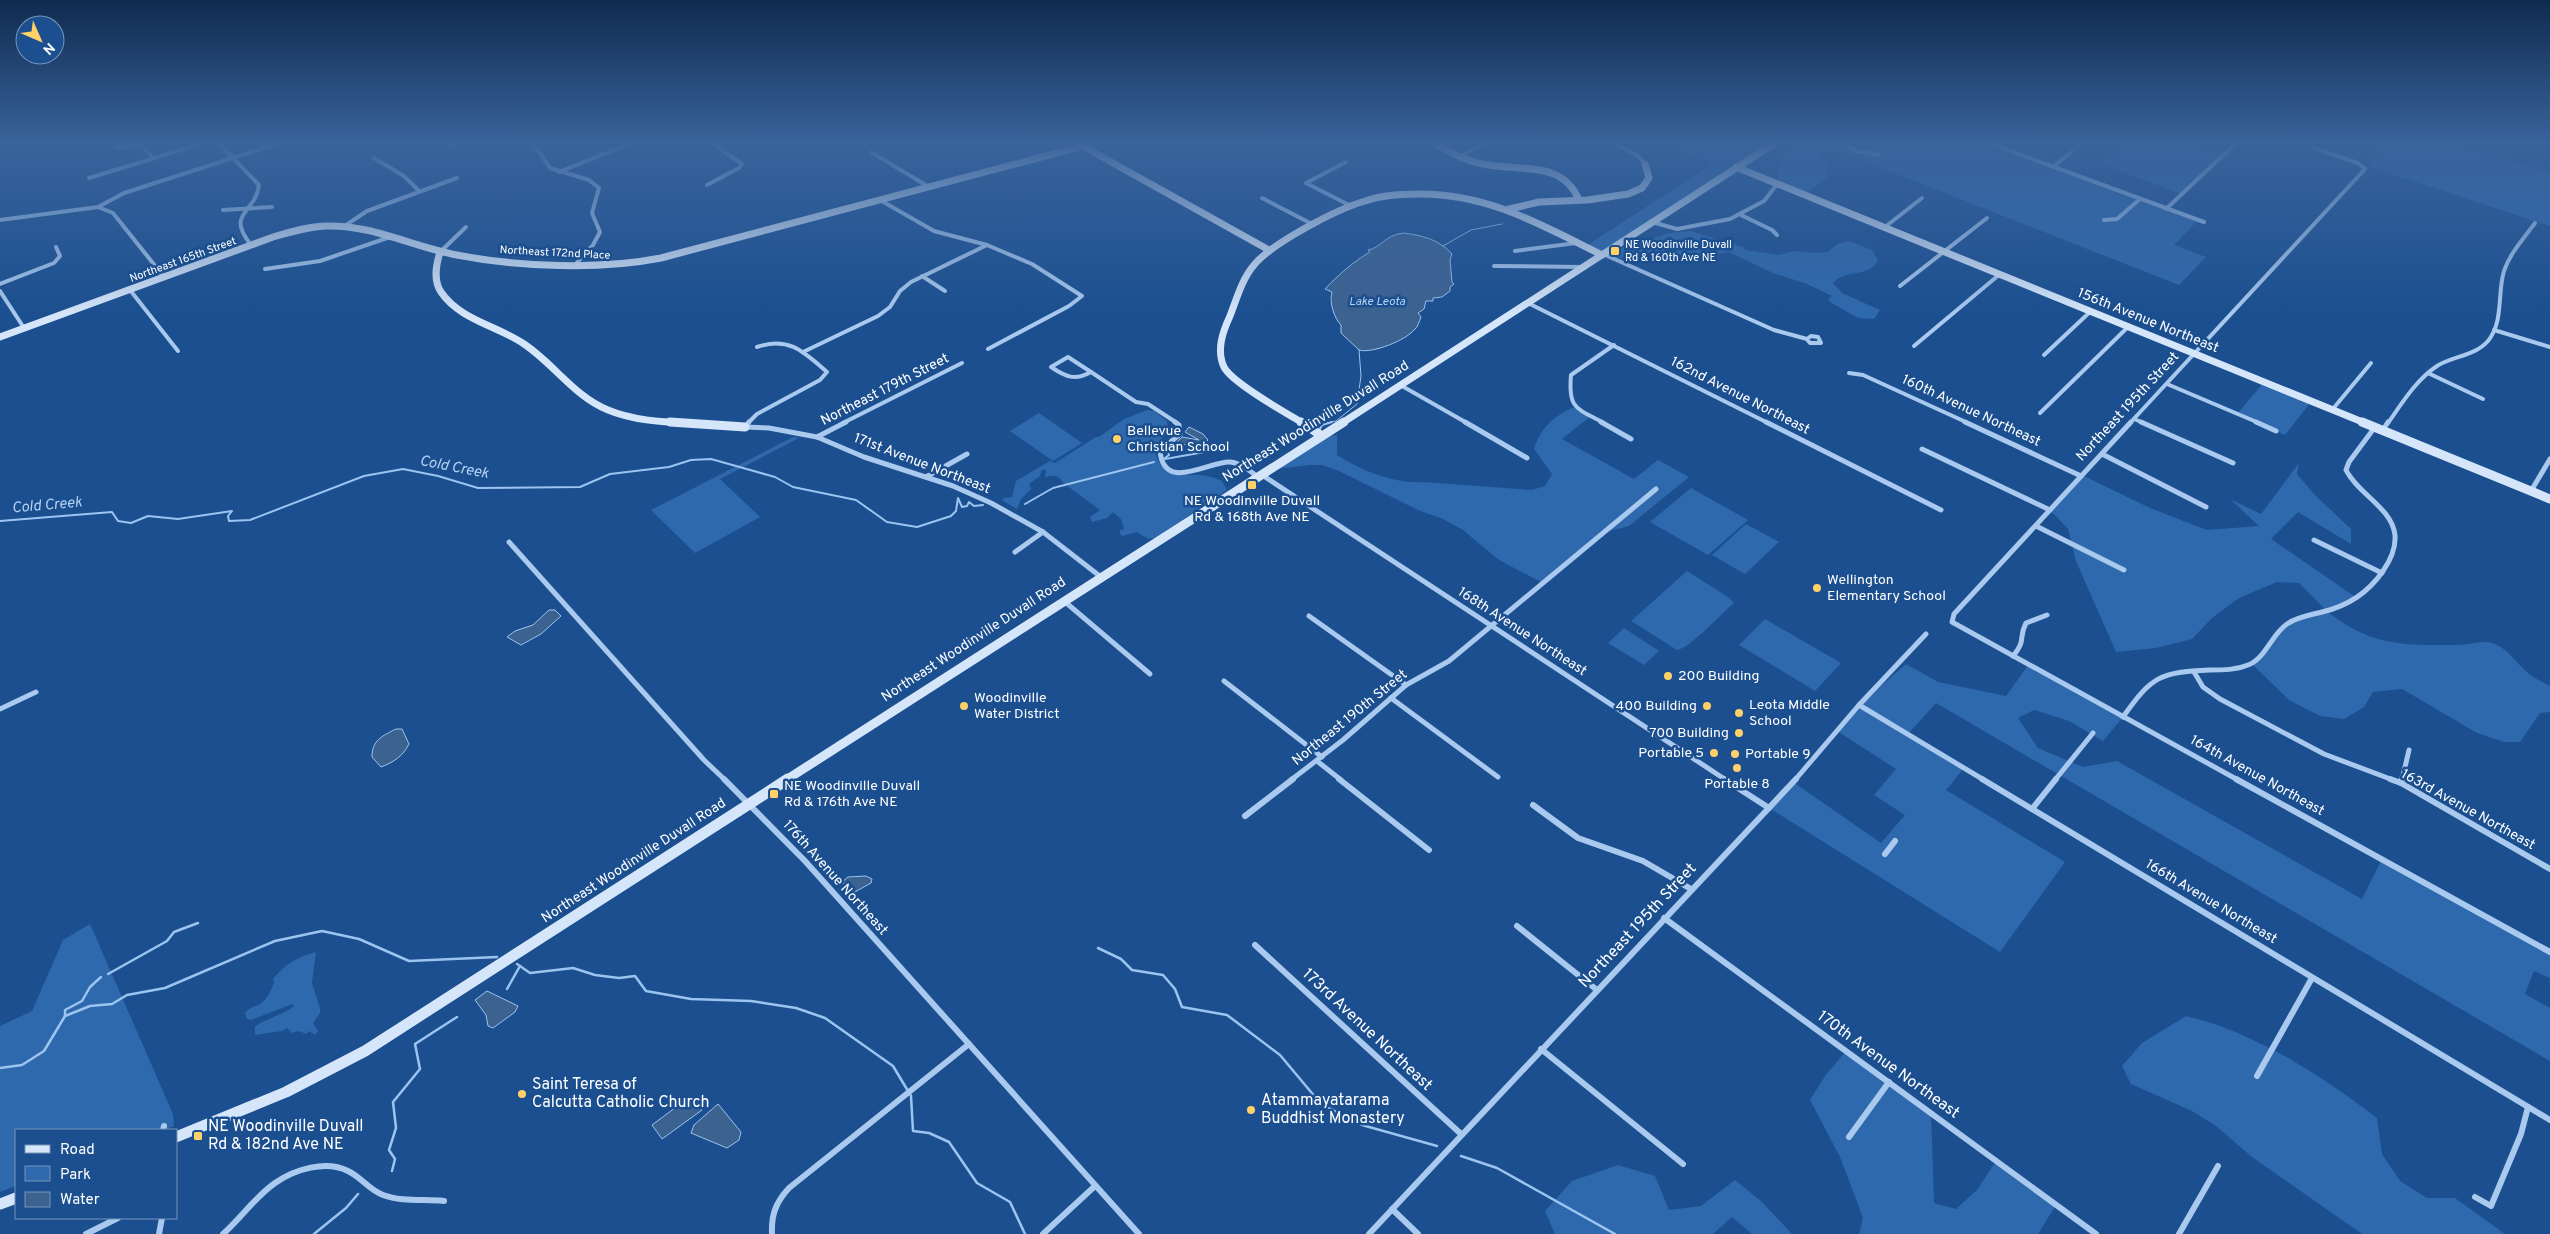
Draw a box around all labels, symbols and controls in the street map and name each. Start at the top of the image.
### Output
north arrow [15,15,65,65]
text: N [39,39,58,58]
street label: Northeast 165th Street [128,234,238,286]
place label: NE Woodinville Duvall Rd & 160th Ave NE [1625,238,1732,265]
street label: Northeast 172nd Place [499,243,611,263]
marker: NE Woodinville Duvall Rd & 160th Ave NE [1609,245,1621,257]
street label: 156th Avenue Northeast [2075,285,2221,357]
water label: Lake Leota [1349,294,1406,310]
street label: Northeast 195th Street [2073,349,2183,465]
street label: Northeast 179th Street [818,350,952,430]
street label: 162nd Avenue Northeast [1668,353,1812,439]
street label: Northeast Woodinville Duvall Road [1220,357,1412,487]
street label: 160th Avenue Northeast [1899,371,2043,451]
place label: Bellevue Christian School [1127,423,1230,456]
street label: 171st Avenue Northeast [851,430,993,498]
marker: Bellevue Christian School [1111,433,1123,445]
water label: Cold Creek [418,452,491,484]
marker: NE Woodinville Duvall Rd & 168th Ave NE [1246,479,1258,491]
water label: Cold Creek [11,493,83,519]
place label: NE Woodinville Duvall Rd & 168th Ave NE [1184,493,1320,526]
place label: Wellington Elementary School [1827,572,1946,605]
street label: Northeast Woodinville Duvall Road [879,574,1069,706]
marker: Wellington Elementary School [1811,582,1823,594]
street label: 168th Avenue Northeast [1454,584,1590,680]
street label: Northeast 190th Street [1289,666,1411,770]
place label: 200 Building [1678,668,1759,685]
marker: 200 Building [1662,670,1674,682]
place label: Woodinville Water District [974,690,1059,723]
place label: Leota Middle School [1749,697,1830,730]
place label: 400 Building [1615,698,1697,715]
marker: Woodinville Water District [958,700,970,712]
marker: 400 Building [1701,700,1713,712]
marker: Leota Middle School [1733,707,1745,719]
place label: 700 Building [1649,725,1729,742]
marker: 700 Building [1733,727,1745,739]
street label: 164th Avenue Northeast [2187,732,2327,820]
place label: Portable 5 [1638,745,1704,762]
place label: Portable 9 [1745,746,1811,763]
marker: Portable 5 [1708,747,1720,759]
marker: Portable 9 [1729,748,1741,760]
marker: Portable 8 [1731,762,1743,774]
street label: 163rd Avenue Northeast [2398,766,2538,854]
place label: Portable 8 [1704,776,1770,793]
place label: NE Woodinville Duvall Rd & 176th Ave NE [784,778,920,811]
marker: NE Woodinville Duvall Rd & 176th Ave NE [768,788,780,800]
street label: Northeast Woodinville Duvall Road [539,795,729,927]
street label: 176th Avenue Northeast [779,817,891,939]
street label: 166th Avenue Northeast [2142,856,2280,948]
street label: Northeast 195th Street [1575,859,1701,993]
street label: 173rd Avenue Northeast [1298,964,1436,1096]
street label: 170th Avenue Northeast [1813,1007,1963,1123]
place label: Saint Teresa of Calcutta Catholic Church [532,1075,709,1113]
marker: Saint Teresa of Calcutta Catholic Church [516,1088,528,1100]
place label: Atammayatarama Buddhist Monastery [1261,1091,1405,1129]
marker: Atammayatarama Buddhist Monastery [1245,1104,1257,1116]
place label: NE Woodinville Duvall Rd & 182nd Ave NE [208,1117,364,1155]
legend [15,1129,178,1219]
marker: NE Woodinville Duvall Rd & 182nd Ave NE [192,1130,204,1142]
text: Road [60,1141,95,1160]
text: Park [60,1166,91,1185]
text: Water [60,1191,100,1210]

